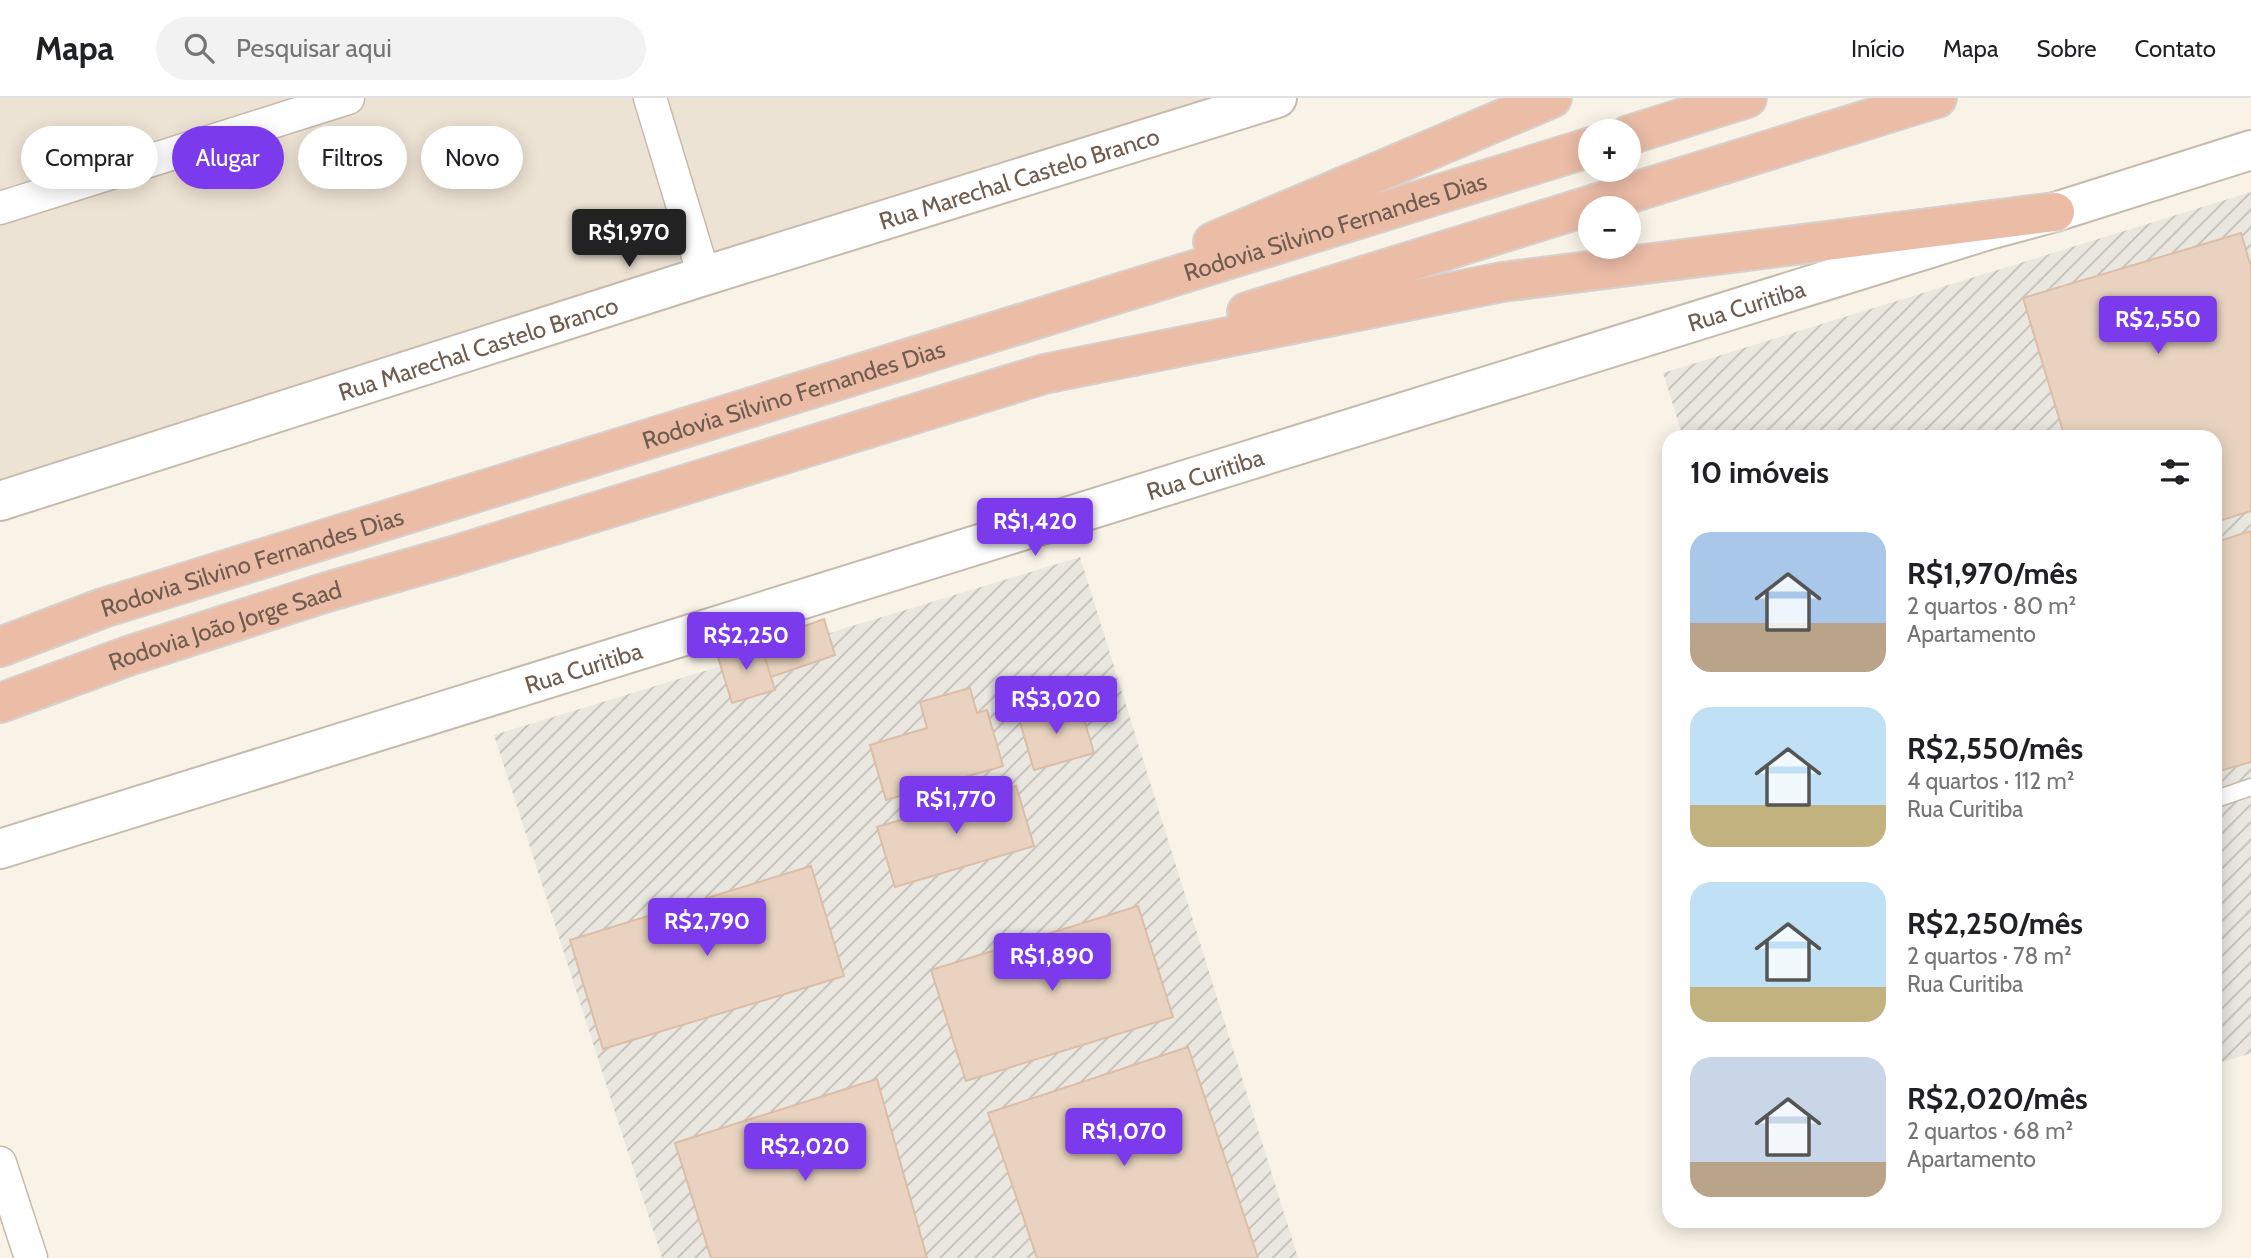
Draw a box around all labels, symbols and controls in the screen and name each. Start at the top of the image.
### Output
search box [156,17,646,80]
text: Mapa [35,28,114,68]
icon: search [180,29,218,67]
text: Pesquisar aqui [236,32,392,64]
text: Início [1851,34,1905,63]
text: Mapa [1943,34,1998,63]
text: Sobre [2036,34,2097,63]
text: Contato [2135,34,2216,63]
map controls [1578,119,1641,259]
button: + [1578,119,1641,182]
street label: Rua Marechal Castelo Branco [875,121,1163,235]
chip: Comprar [21,126,158,189]
chip: Alugar [172,126,284,189]
chip: Filtros [298,126,407,189]
chip: Novo [421,126,523,189]
street label: Rodovia Silvino Fernandes Dias [1180,166,1490,287]
button: − [1578,196,1641,259]
pin: R$1,970 [564,209,694,269]
text: R$1,970 [588,218,670,246]
street label: Rua Curitiba [1684,273,1809,337]
street label: Rua Marechal Castelo Branco [335,290,622,406]
pin: R$2,550 [2093,296,2223,356]
text: R$2,550 [2115,305,2201,333]
street label: Rodovia Silvino Fernandes Dias [639,334,948,455]
street label: Rua Curitiba [1143,442,1268,506]
icon: filters [2156,453,2194,491]
text: 10 imóveis [1690,454,1829,491]
pin: R$1,420 [970,498,1100,558]
street label: Rodovia Silvino Fernandes Dias [97,501,407,622]
text: R$1,420 [993,507,1077,535]
text: R$1,970/mês [1907,555,2078,592]
icon: home [1746,560,1830,644]
street label: Rodovia João Jorge Saad [104,574,345,676]
text: 2 quartos · 80 m² [1907,592,2076,620]
pin: R$2,250 [681,612,811,672]
text: Apartamento [1907,620,2036,648]
text: R$2,250 [703,621,789,649]
street label: Rua Curitiba [521,635,646,699]
pin: R$3,020 [991,676,1121,736]
text: R$3,020 [1011,685,1101,713]
text: R$2,550/mês [1907,730,2083,767]
icon: home [1746,735,1830,819]
text: 4 quartos · 112 m² [1907,767,2074,795]
pin: R$1,770 [891,776,1021,836]
text: R$1,770 [915,785,997,813]
text: Rua Curitiba [1907,795,2023,823]
pin: R$2,790 [642,898,772,958]
text: R$2,250/mês [1907,905,2083,942]
text: R$2,790 [664,907,750,935]
icon: home [1746,910,1830,994]
pin: R$1,890 [987,934,1117,993]
text: R$1,890 [1010,942,1094,970]
text: 2 quartos · 78 m² [1907,942,2072,970]
text: Rua Curitiba [1907,970,2023,998]
text: R$2,020/mês [1907,1080,2088,1117]
icon: home [1746,1085,1830,1169]
pin: R$1,070 [1059,1108,1189,1168]
text: R$1,070 [1081,1117,1167,1145]
text: 2 quartos · 68 m² [1907,1117,2073,1145]
pin: R$2,020 [740,1124,870,1183]
text: R$2,020 [760,1132,850,1160]
text: Apartamento [1907,1145,2036,1173]

